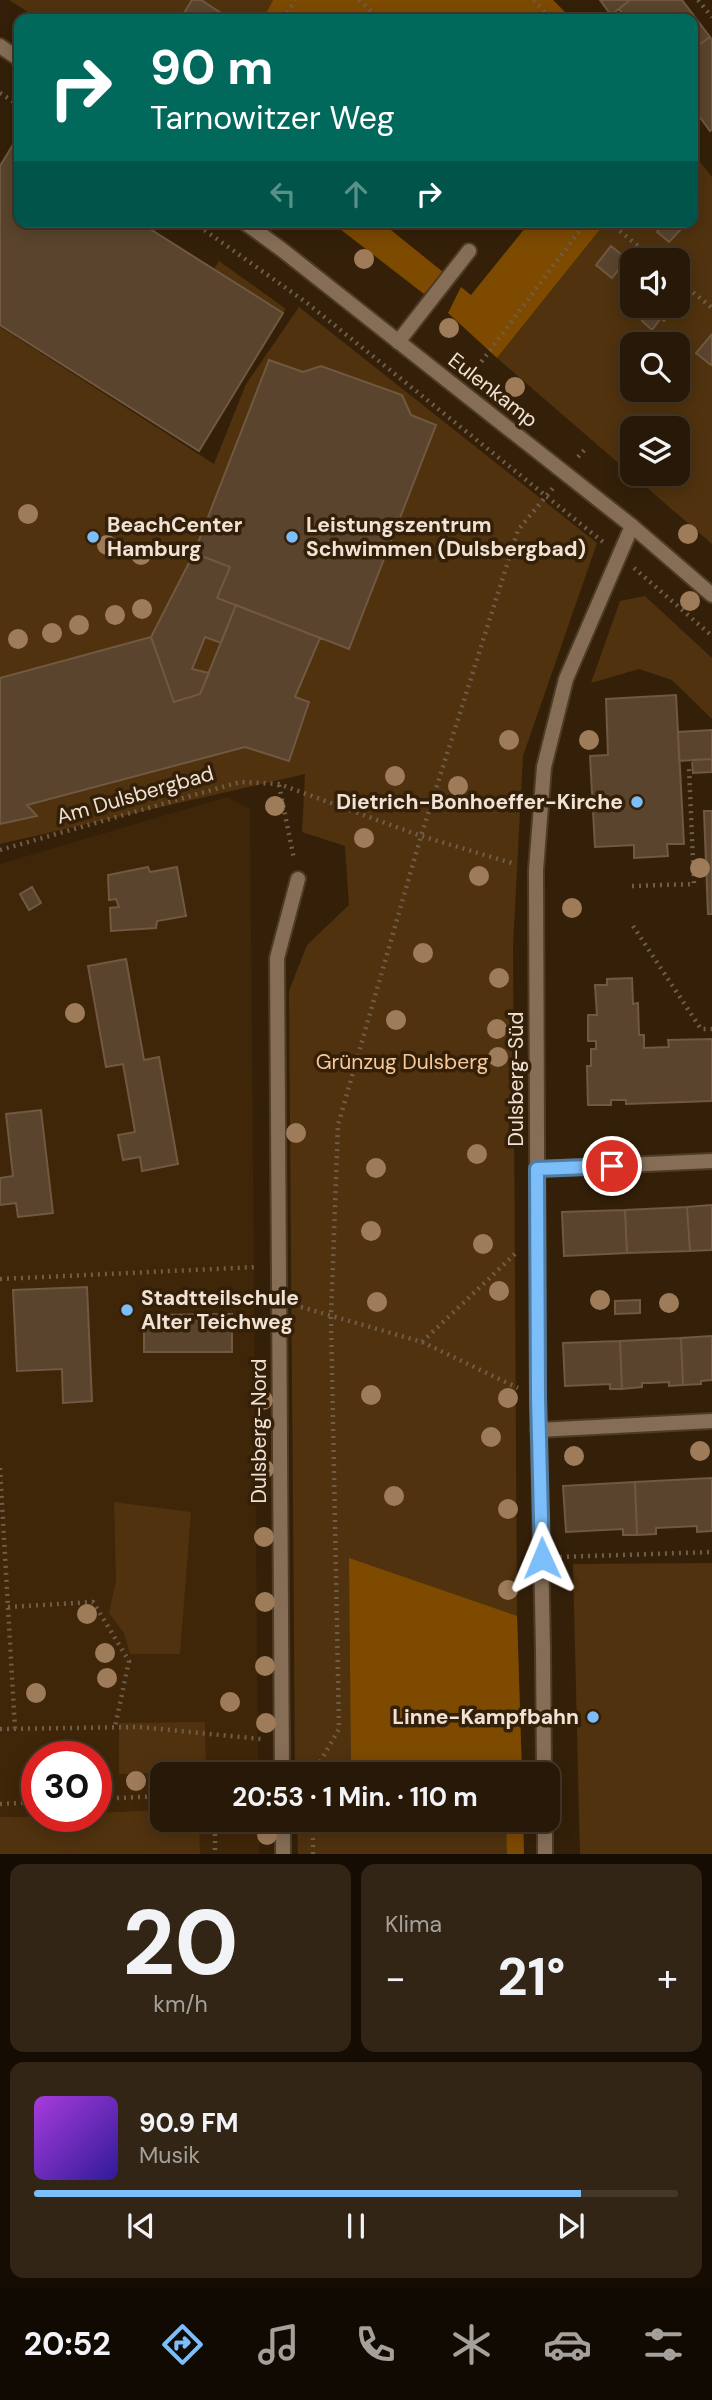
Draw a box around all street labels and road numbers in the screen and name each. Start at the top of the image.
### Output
street label: Eulenkamp [442,346,544,434]
street label: Am Dulsbergbad [53,759,217,831]
street label: Dulsberg-Süd [502,1012,530,1146]
street label: Dulsberg-Nord [245,1359,273,1503]

